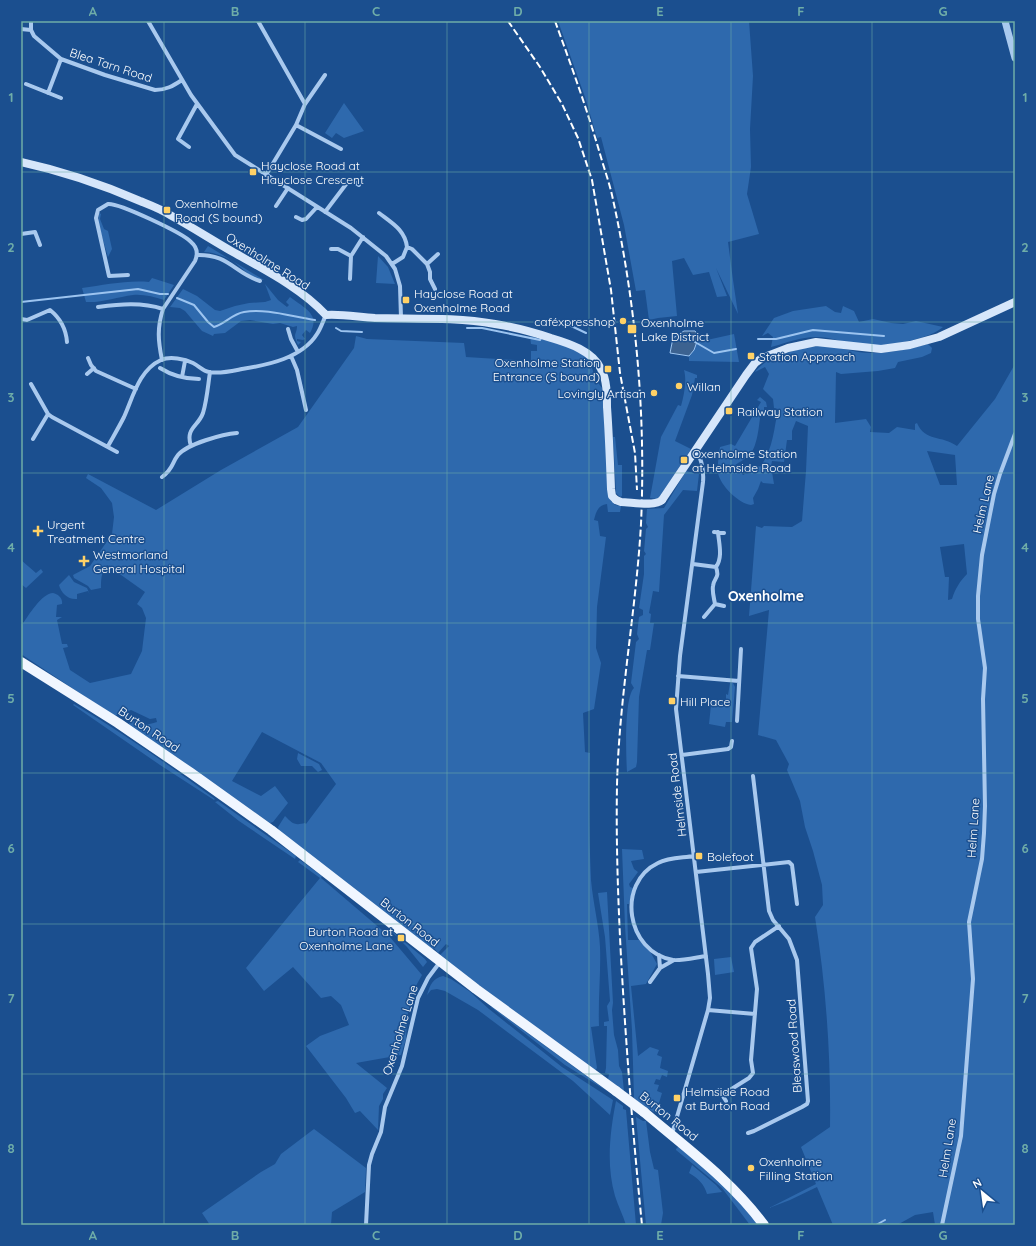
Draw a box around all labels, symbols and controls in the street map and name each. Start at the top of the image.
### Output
text: A [89,3,98,19]
text: B [231,3,239,19]
text: C [372,3,380,19]
text: D [513,3,523,19]
text: E [656,3,664,19]
text: F [797,3,805,19]
text: G [938,3,948,19]
street label: Blea Tarn Road [68,45,154,85]
text: 1 [8,89,14,105]
text: 1 [1022,89,1028,105]
place label: Hayclose Road at Hayclose Crescent [261,158,364,187]
marker: Hayclose Road at Hayclose Crescent [248,167,258,177]
place label: Oxenholme Road (S bound) [175,196,263,225]
marker: Oxenholme Road (S bound) [162,205,172,215]
street label: Oxenholme Road [223,229,313,293]
text: 2 [7,239,15,255]
text: 2 [1021,239,1029,255]
place label: Hayclose Road at Oxenholme Road [414,286,513,315]
marker: Hayclose Road at Oxenholme Road [401,295,411,305]
place label: caféxpresshop [534,314,615,329]
place label: Oxenholme Lake District [641,315,709,344]
marker: caféxpresshop [618,316,628,326]
marker: Oxenholme Lake District [626,323,638,335]
place label: Station Approach [759,349,855,364]
marker: Station Approach [746,351,756,361]
place label: Oxenholme Station Entrance (S bound) [493,355,600,384]
marker: Oxenholme Station Entrance (S bound) [603,364,613,374]
place label: Willan [687,379,721,394]
marker: Willan [674,381,684,391]
place label: Lovingly Artisan [557,386,646,401]
marker: Lovingly Artisan [649,388,659,398]
text: 3 [8,389,15,405]
text: 3 [1022,389,1029,405]
place label: Railway Station [737,404,823,419]
marker: Railway Station [724,406,734,416]
place label: Oxenholme Station at Helmside Road [692,446,797,475]
marker: Oxenholme Station at Helmside Road [679,455,689,465]
street label: Helm Lane [969,473,997,535]
place label: Urgent Treatment Centre [47,517,145,546]
marker: Urgent Treatment Centre [32,525,44,537]
text: 4 [7,539,15,555]
text: 4 [1021,539,1029,555]
place label: Westmorland General Hospital [93,547,185,576]
marker: Westmorland General Hospital [78,555,90,567]
district label: Oxenholme [728,587,804,605]
text: 5 [7,690,15,706]
text: 5 [1021,690,1029,706]
place label: Hill Place [680,694,730,709]
marker: Hill Place [667,696,677,706]
street label: Burton Road [116,703,182,755]
street label: Helmside Road [664,752,690,838]
street label: Helm Lane [963,797,983,858]
text: 6 [7,840,15,856]
text: 6 [1021,840,1029,856]
place label: Bolefoot [707,849,754,864]
marker: Bolefoot [694,851,704,861]
street label: Burton Road [378,894,442,950]
place label: Burton Road at Oxenholme Lane [299,924,393,953]
marker: Burton Road at Oxenholme Lane [396,933,406,943]
street label: Oxenholme Lane [379,983,421,1077]
text: 7 [7,990,15,1006]
text: 7 [1021,990,1029,1006]
street label: Bleaswood Road [783,999,805,1093]
place label: Helmside Road at Burton Road [685,1084,770,1113]
street label: Burton Road [637,1088,701,1144]
marker: Helmside Road at Burton Road [672,1093,682,1103]
street label: Helm Lane [935,1117,959,1179]
text: 8 [7,1140,15,1156]
text: 8 [1021,1140,1029,1156]
place label: Oxenholme Filling Station [759,1154,833,1183]
marker: Oxenholme Filling Station [746,1163,756,1173]
north arrow [962,1172,1002,1212]
text: N [970,1175,984,1191]
text: A [89,1227,98,1243]
text: B [231,1227,239,1243]
text: C [372,1227,380,1243]
text: D [513,1227,523,1243]
text: E [656,1227,664,1243]
text: F [797,1227,805,1243]
text: G [938,1227,948,1243]

